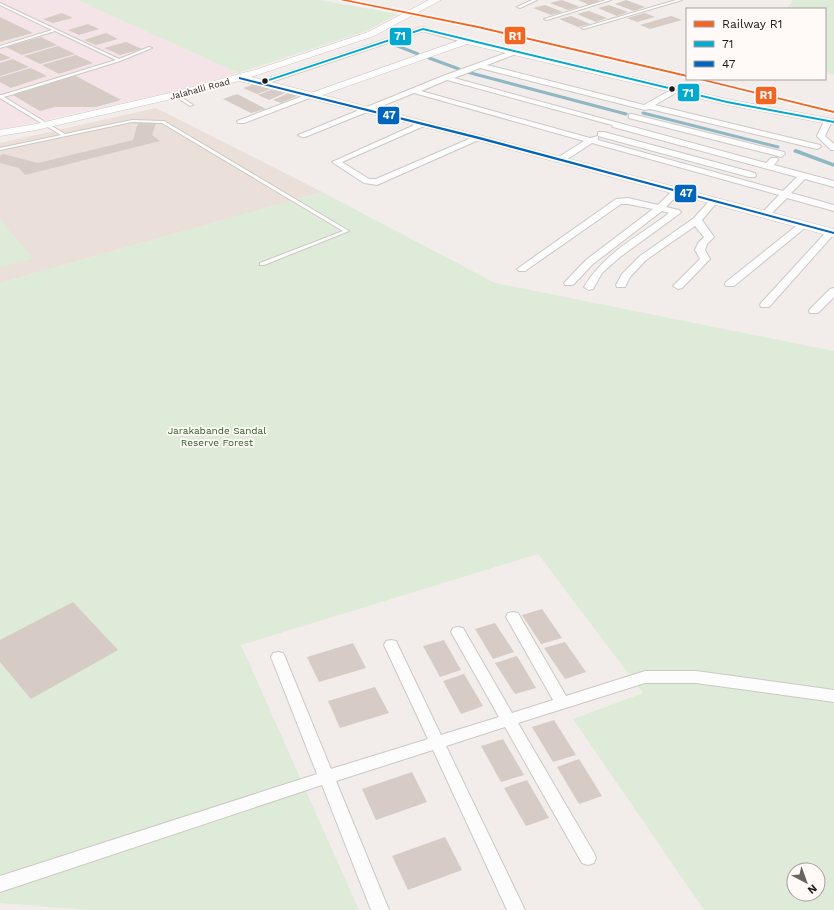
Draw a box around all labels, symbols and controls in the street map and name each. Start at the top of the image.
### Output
legend [686,8,826,80]
text: Railway R1 [722,17,782,31]
line badge: R1 [504,26,526,45]
line badge: 71 [389,27,412,46]
text: 71 [394,30,406,43]
text: R1 [509,30,521,43]
text: 71 [722,37,733,51]
text: 47 [722,57,736,71]
street label: Jalahalli Road [169,76,231,102]
unlabelled marker [260,76,270,86]
line badge: 71 [677,83,700,102]
unlabelled marker [667,84,677,94]
line badge: R1 [755,86,777,105]
text: 71 [682,87,694,100]
text: R1 [760,89,772,102]
line badge: 47 [377,106,400,125]
text: 47 [382,109,396,122]
line badge: 47 [674,184,697,203]
text: 47 [679,187,693,200]
park label: Jarakabande Sandal Reserve Forest [168,425,266,448]
north arrow [786,862,826,902]
text: N [805,882,820,897]

